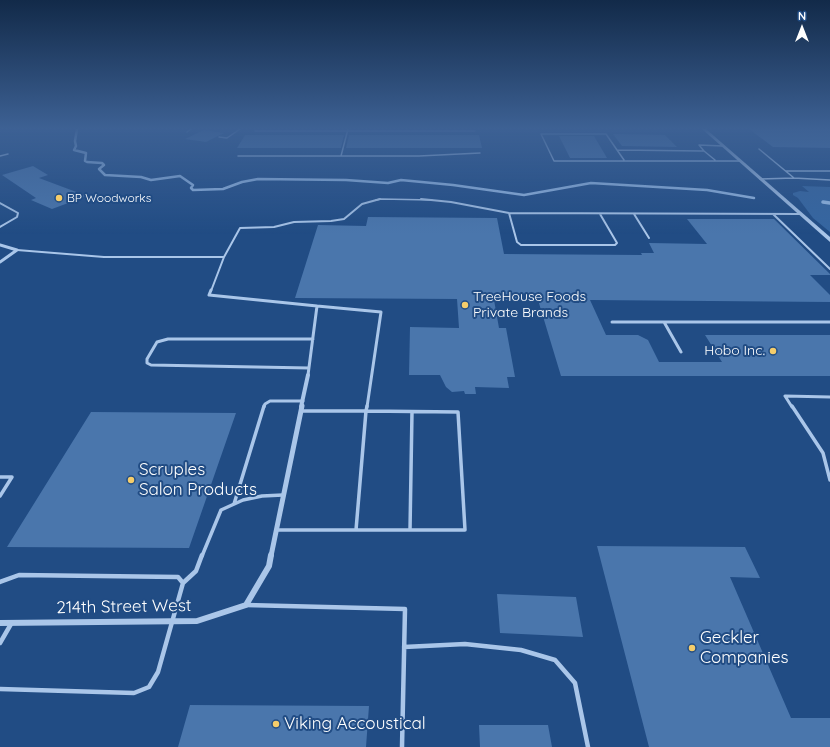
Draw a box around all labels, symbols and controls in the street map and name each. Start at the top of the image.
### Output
north arrow [782,8,822,48]
text: N [798,9,806,23]
place label: BP Woodworks [67,191,151,205]
marker: BP Woodworks [54,193,64,203]
place label: TreeHouse Foods Private Brands [473,289,586,322]
marker: TreeHouse Foods Private Brands [460,300,470,310]
place label: Hobo Inc. [704,343,765,359]
marker: Hobo Inc. [768,346,778,356]
place label: Scruples Salon Products [139,460,257,500]
marker: Scruples Salon Products [126,475,136,485]
street label: 214th Street West [56,596,192,618]
place label: Geckler Companies [700,628,789,668]
marker: Geckler Companies [687,643,697,653]
place label: Viking Accoustical [284,714,426,734]
marker: Viking Accoustical [271,719,281,729]

